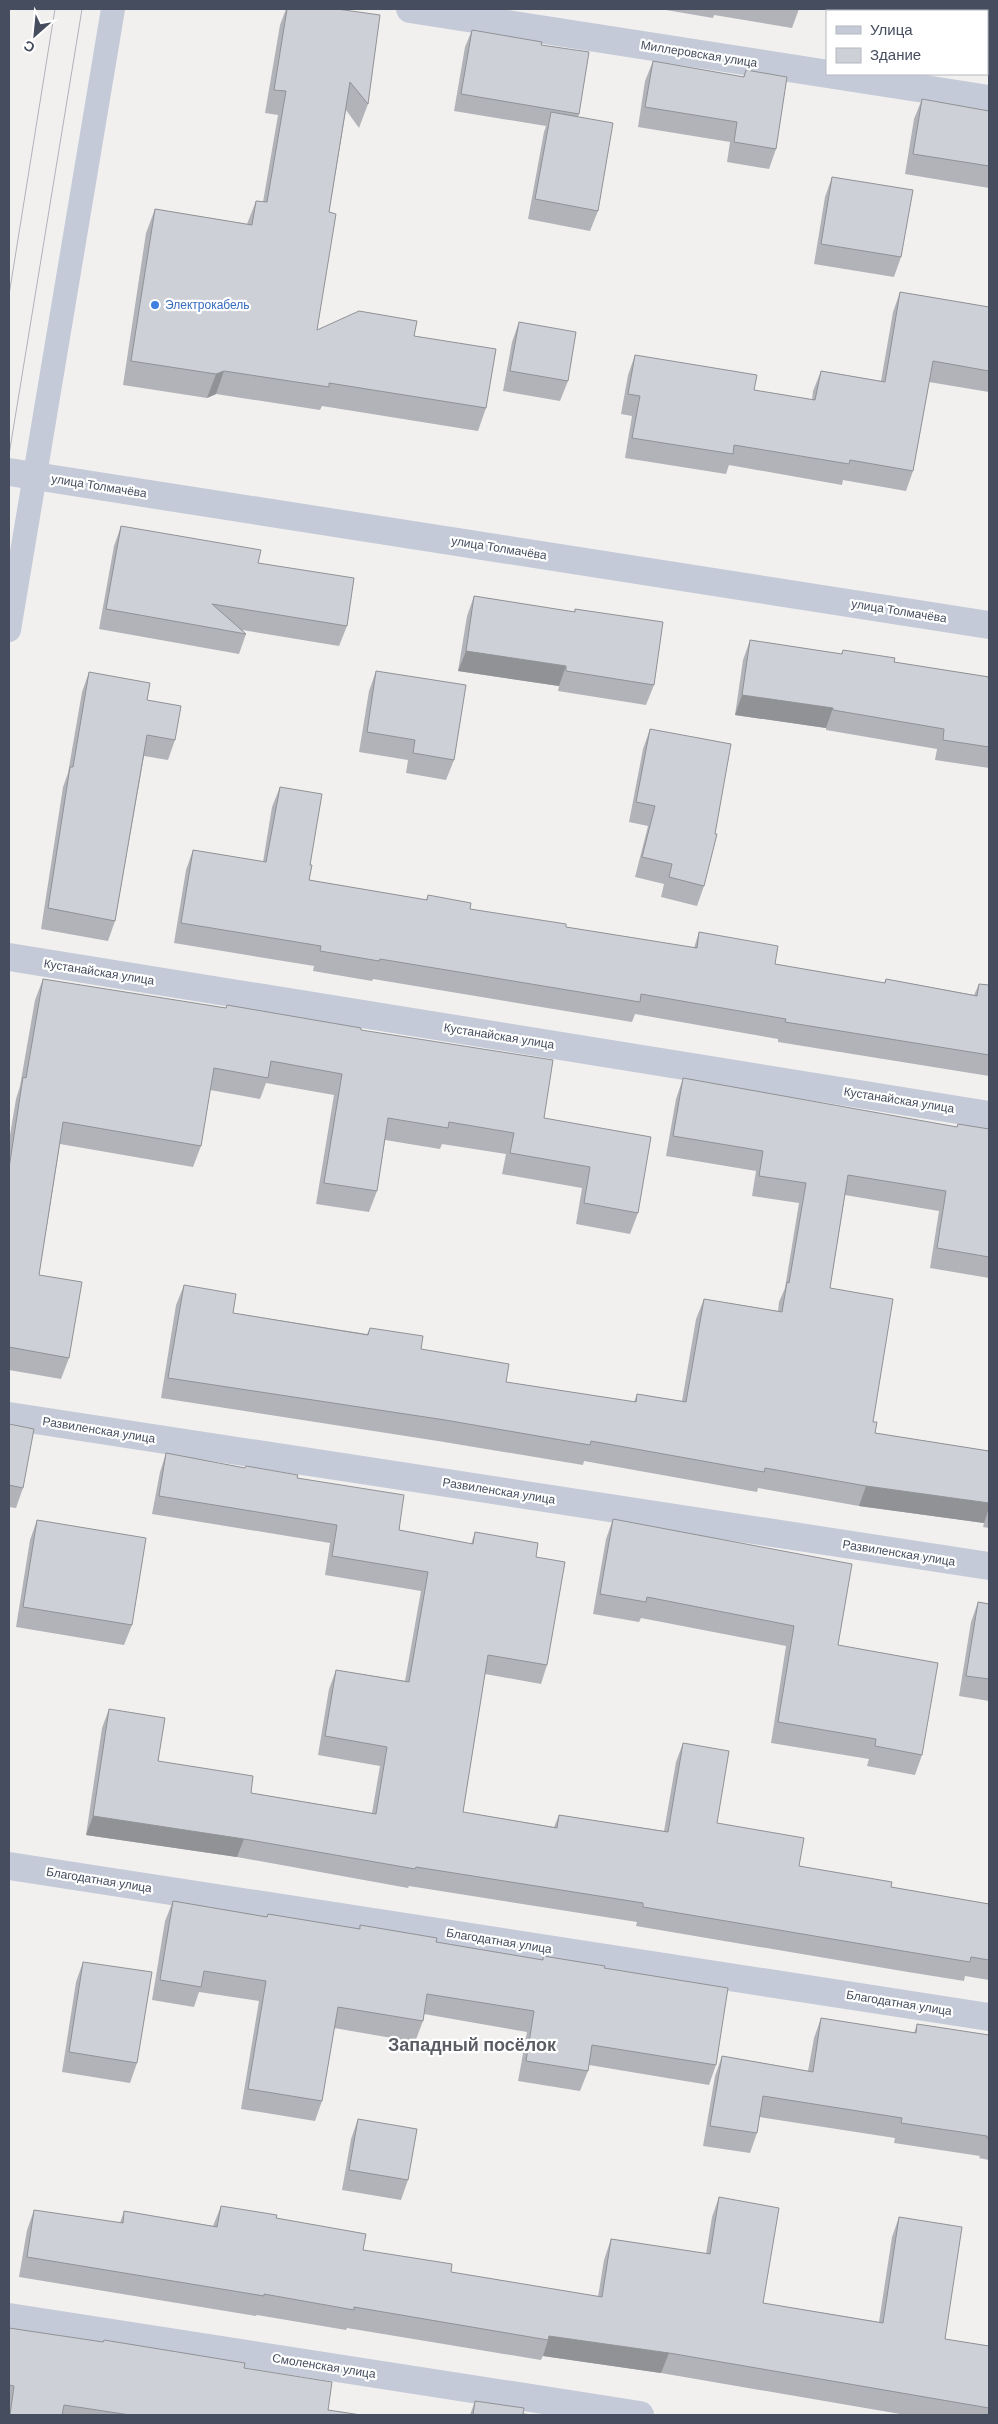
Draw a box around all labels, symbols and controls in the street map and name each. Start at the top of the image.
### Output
north arrow [10,10,60,60]
legend [826,10,988,75]
text: Улица [870,20,913,40]
text: С [21,36,38,57]
street label: Миллеровская улица [640,37,759,71]
text: Здание [870,45,921,65]
place label: Электрокабель [165,297,250,313]
marker: Электрокабель [149,299,161,311]
street label: улица Толмачёва [50,471,148,501]
street label: улица Толмачёва [450,533,548,563]
street label: улица Толмачёва [850,596,948,626]
street label: Кустанайская улица [43,955,156,989]
street label: Кустанайская улица [443,1019,556,1053]
street label: Кустанайская улица [843,1083,956,1117]
street label: Развиленская улица [41,1413,157,1447]
street label: Развиленская улица [441,1474,557,1508]
street label: Развиленская улица [841,1536,957,1570]
street label: Благодатная улица [45,1864,153,1896]
street label: Благодатная улица [445,1925,553,1957]
street label: Благодатная улица [845,1987,953,2019]
district label: Западный посёлок [388,2033,557,2057]
street label: Смоленская улица [271,2350,377,2382]

